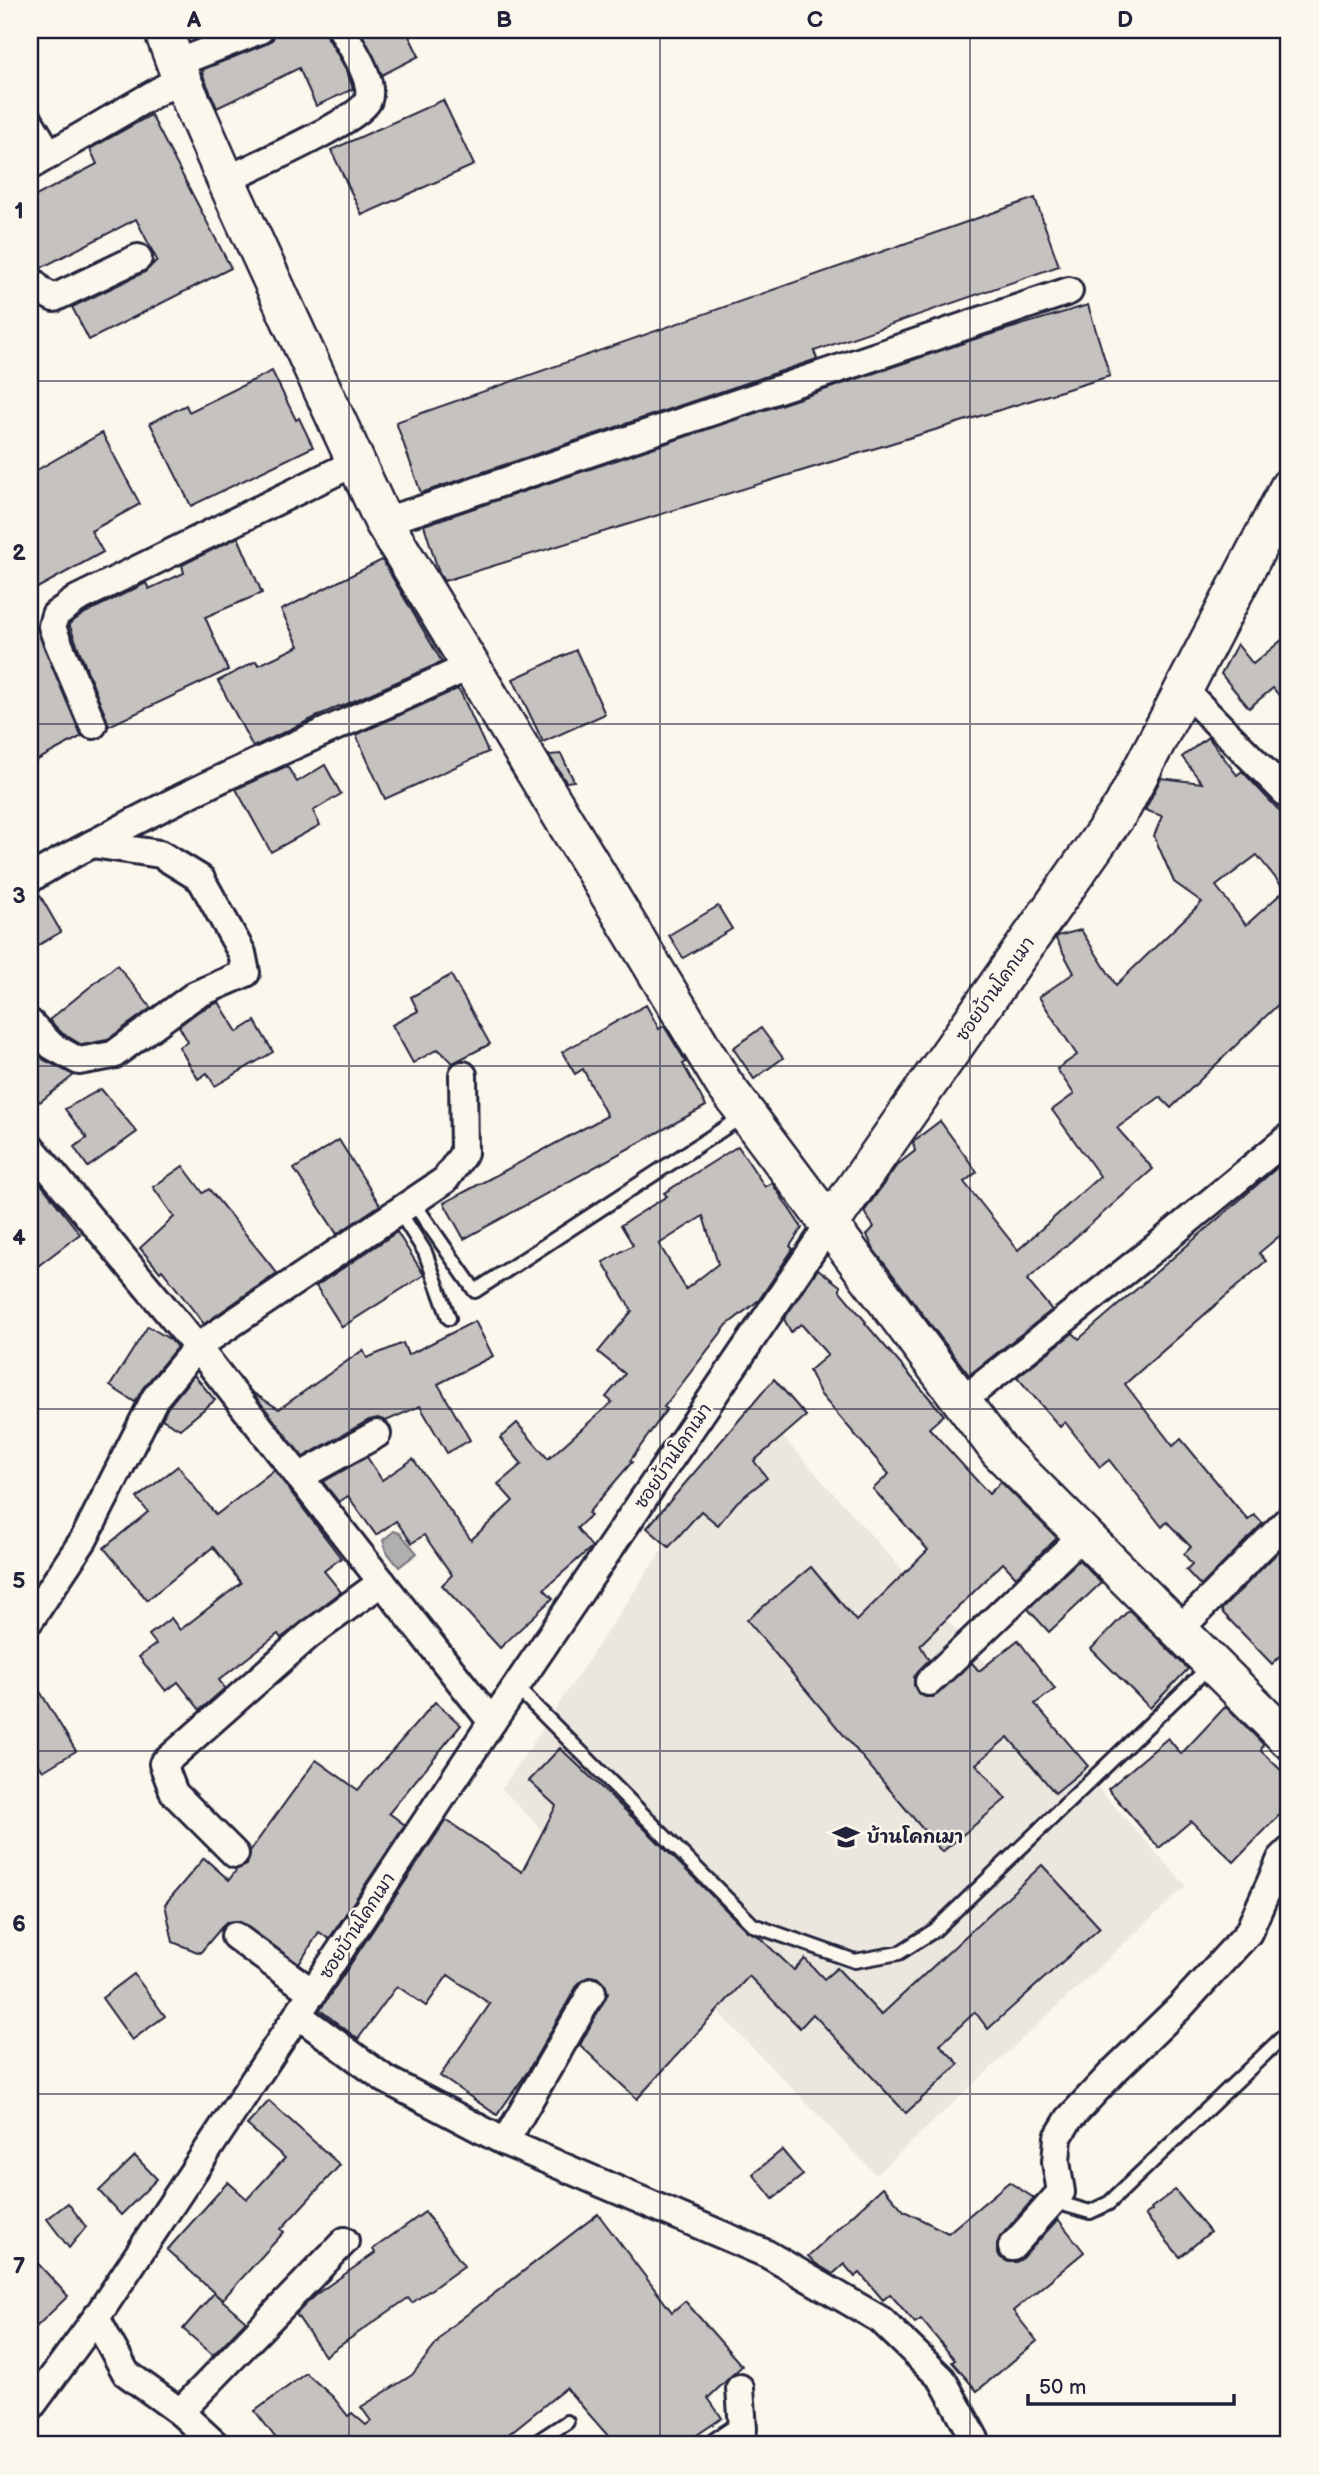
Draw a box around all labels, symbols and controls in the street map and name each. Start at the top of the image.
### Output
text: A [186,6,202,34]
text: B [496,6,512,34]
text: C [807,6,823,34]
text: D [1117,6,1133,34]
text: 1 [14,197,24,225]
text: 2 [12,539,26,567]
text: 3 [12,882,26,910]
street label: ซอยบ้านโคกเมา [949,931,1039,1045]
text: 4 [12,1224,26,1252]
street label: ซอยบ้านโคกเมา [628,1398,716,1513]
text: 5 [12,1567,26,1595]
school or university icon: บ้านโคกเมา [831,1822,861,1852]
place label: บ้านโคกเมา [867,1825,963,1848]
street label: ซอยบ้านโคกเมา [313,1868,400,1983]
text: 6 [12,1910,26,1938]
text: 7 [13,2252,26,2280]
scale bar [1028,2363,1235,2407]
text: 50 m [1039,2375,1086,2400]

